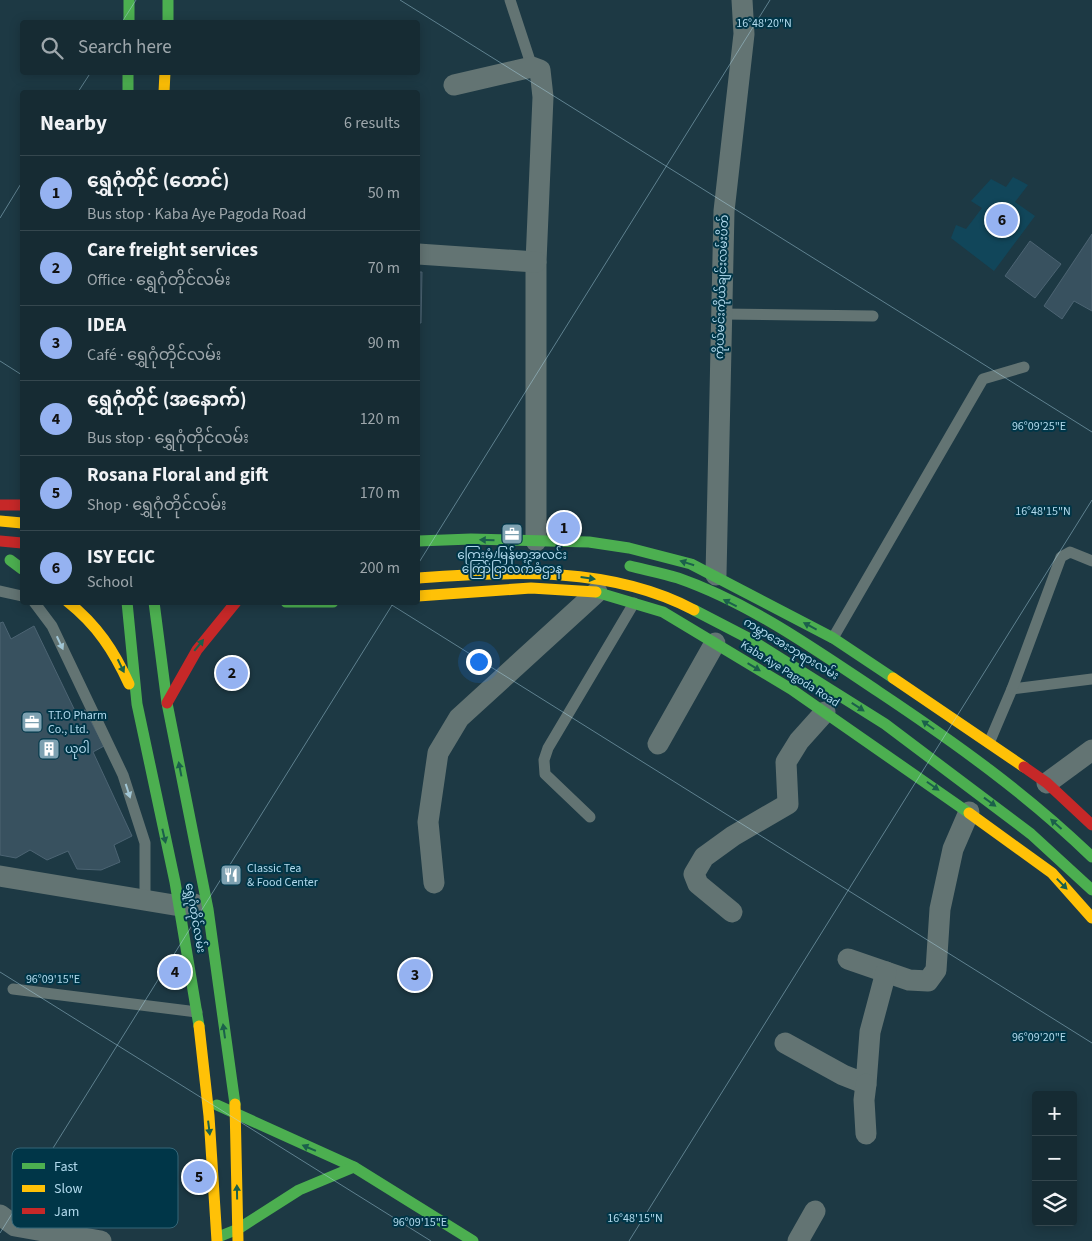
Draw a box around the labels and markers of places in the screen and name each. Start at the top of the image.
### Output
pin: 6 [986,201,1018,239]
pin: 1 [548,509,580,547]
office icon: ‌ကြေးမုံ/မြန်မာ့အလင်း ကြော်ငြာလက်ခံဌာန [500,522,524,546]
place label: ‌ကြေးမုံ/မြန်မာ့အလင်း ကြော်ငြာလက်ခံဌာန [457,546,567,579]
pin: 2 [216,654,248,692]
place label: T.T.O Pharm Co., Ltd. [48,707,107,738]
office icon: T.T.O Pharm Co., Ltd. [20,710,44,734]
building icon: ယုဝါ [37,737,61,761]
place label: ယုဝါ [65,740,90,759]
place label: Classic Tea & Food Center [247,860,319,891]
restaurant icon: Classic Tea & Food Center [219,863,243,887]
pin: 4 [159,953,191,991]
pin: 3 [399,956,431,994]
pin: 5 [183,1158,215,1196]

